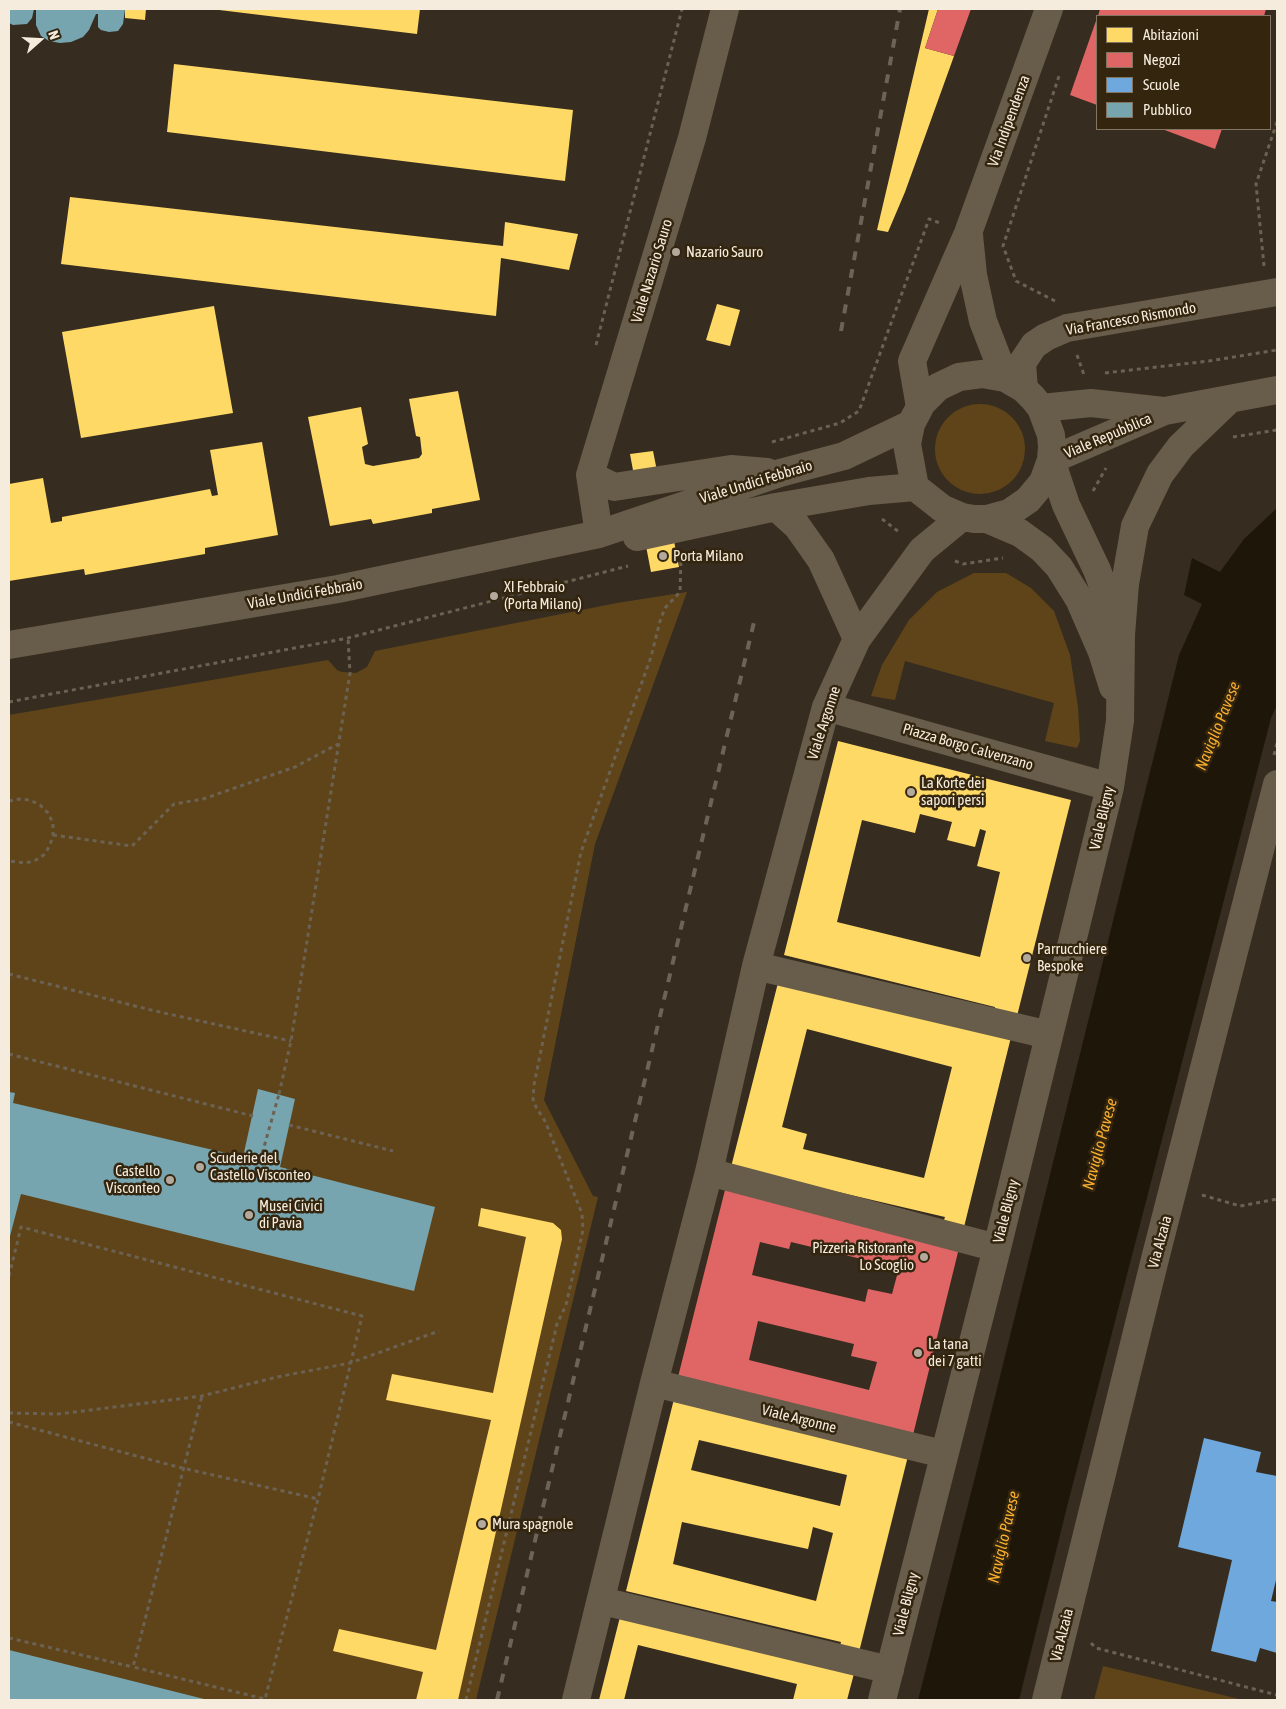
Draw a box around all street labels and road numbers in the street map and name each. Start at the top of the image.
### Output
street label: Via Indipendenza [984,73,1034,169]
street label: Viale Nazario Sauro [628,217,676,325]
street label: Via Francesco Rismondo [1065,299,1197,339]
street label: Viale Repubblica [1062,409,1154,463]
street label: Viale Undici Febbraio [698,456,814,508]
street label: Viale Undici Febbraio [246,575,364,613]
street label: Viale Argonne [804,684,844,762]
street label: Piazza Borgo Calvenzano [901,720,1035,774]
street label: Viale Bligny [1086,784,1118,852]
street label: Viale Bligny [989,1177,1023,1245]
street label: Via Alzaia [1144,1214,1176,1270]
street label: Viale Argonne [760,1401,838,1437]
street label: Viale Bligny [889,1570,923,1638]
street label: Via Alzaia [1047,1607,1077,1663]

